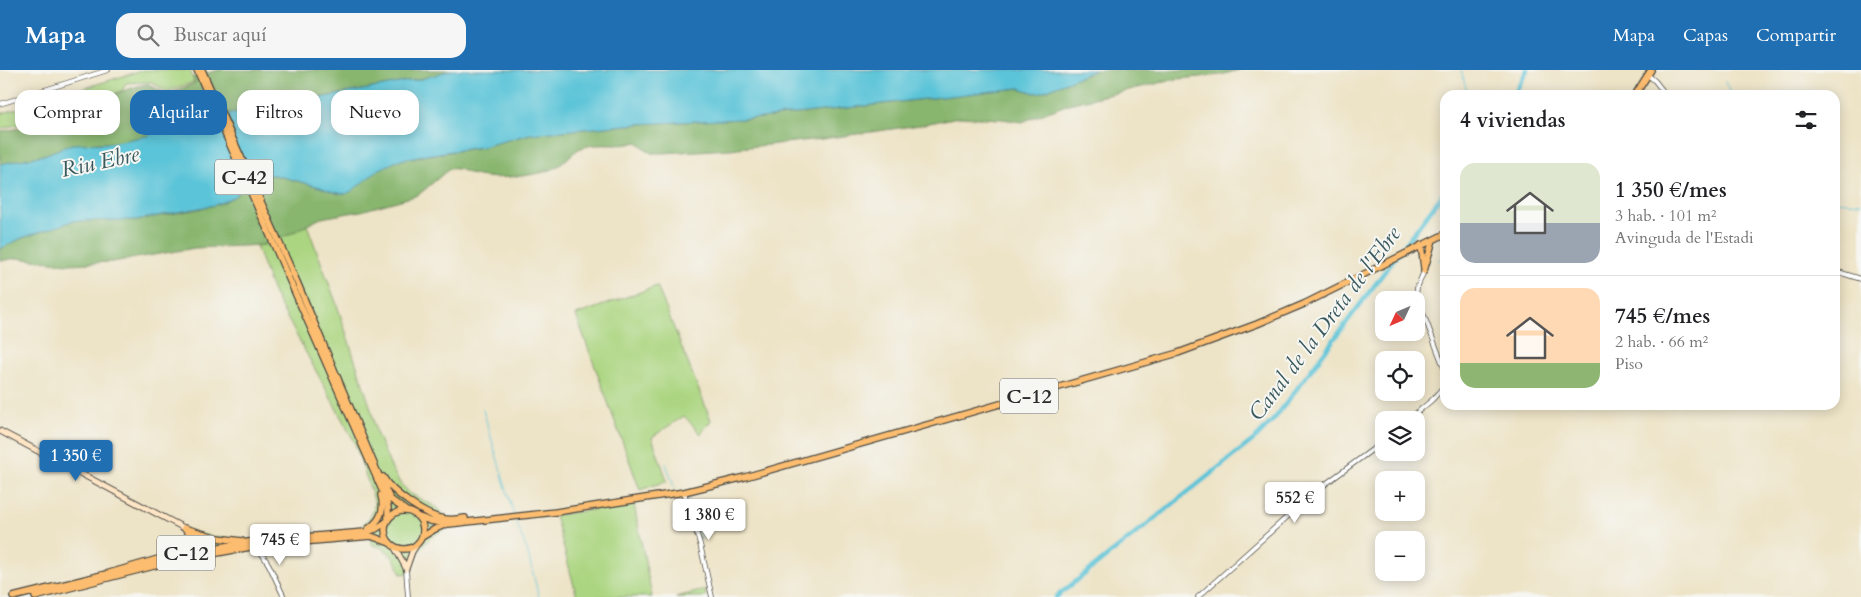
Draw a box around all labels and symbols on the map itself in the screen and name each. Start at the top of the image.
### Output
water label: Riu Ebre [58,139,143,185]
road number: C-42 [215,160,273,194]
water label: Canal de la Dreta de l'Ebre [1242,220,1408,427]
north arrow [1375,291,1425,341]
road number: C-12 [1000,378,1058,414]
pin: 1 350 € [30,440,122,482]
pin: 552 € [1260,482,1330,524]
pin: 1 380 € [663,498,755,541]
pin: 745 € [245,524,315,566]
road number: C-12 [157,536,215,570]

